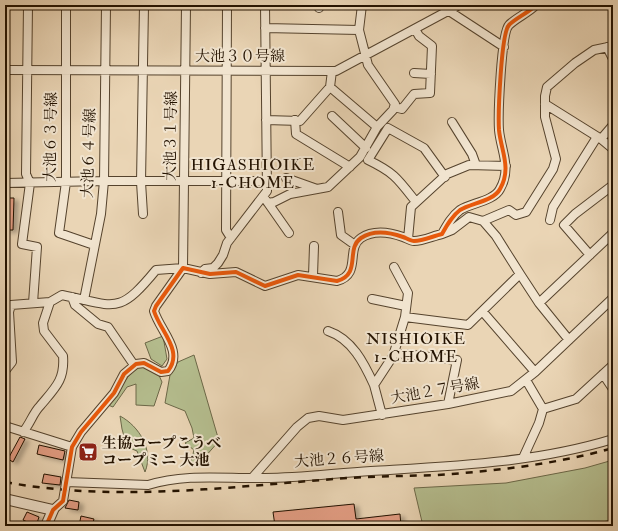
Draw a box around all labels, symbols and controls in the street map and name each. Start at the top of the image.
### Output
street label: 大池３０号線 [195,47,285,66]
street label: 大池３１号線 [161,91,181,181]
street label: 大池６３号線 [41,92,61,182]
street label: 大池６４号線 [78,108,100,198]
district label: HIGASHIOIKE 1-CHOME [191,155,315,193]
district label: NISHIOIKE 1-CHOME [366,329,466,367]
street label: 大池２７号線 [389,374,481,408]
place label: 生協コープこうべ コープミニ 大池 [102,434,221,470]
supermarket icon: 生協コープこうべ コープミニ 大池 [77,441,99,463]
street label: 大池２６号線 [293,446,385,472]

